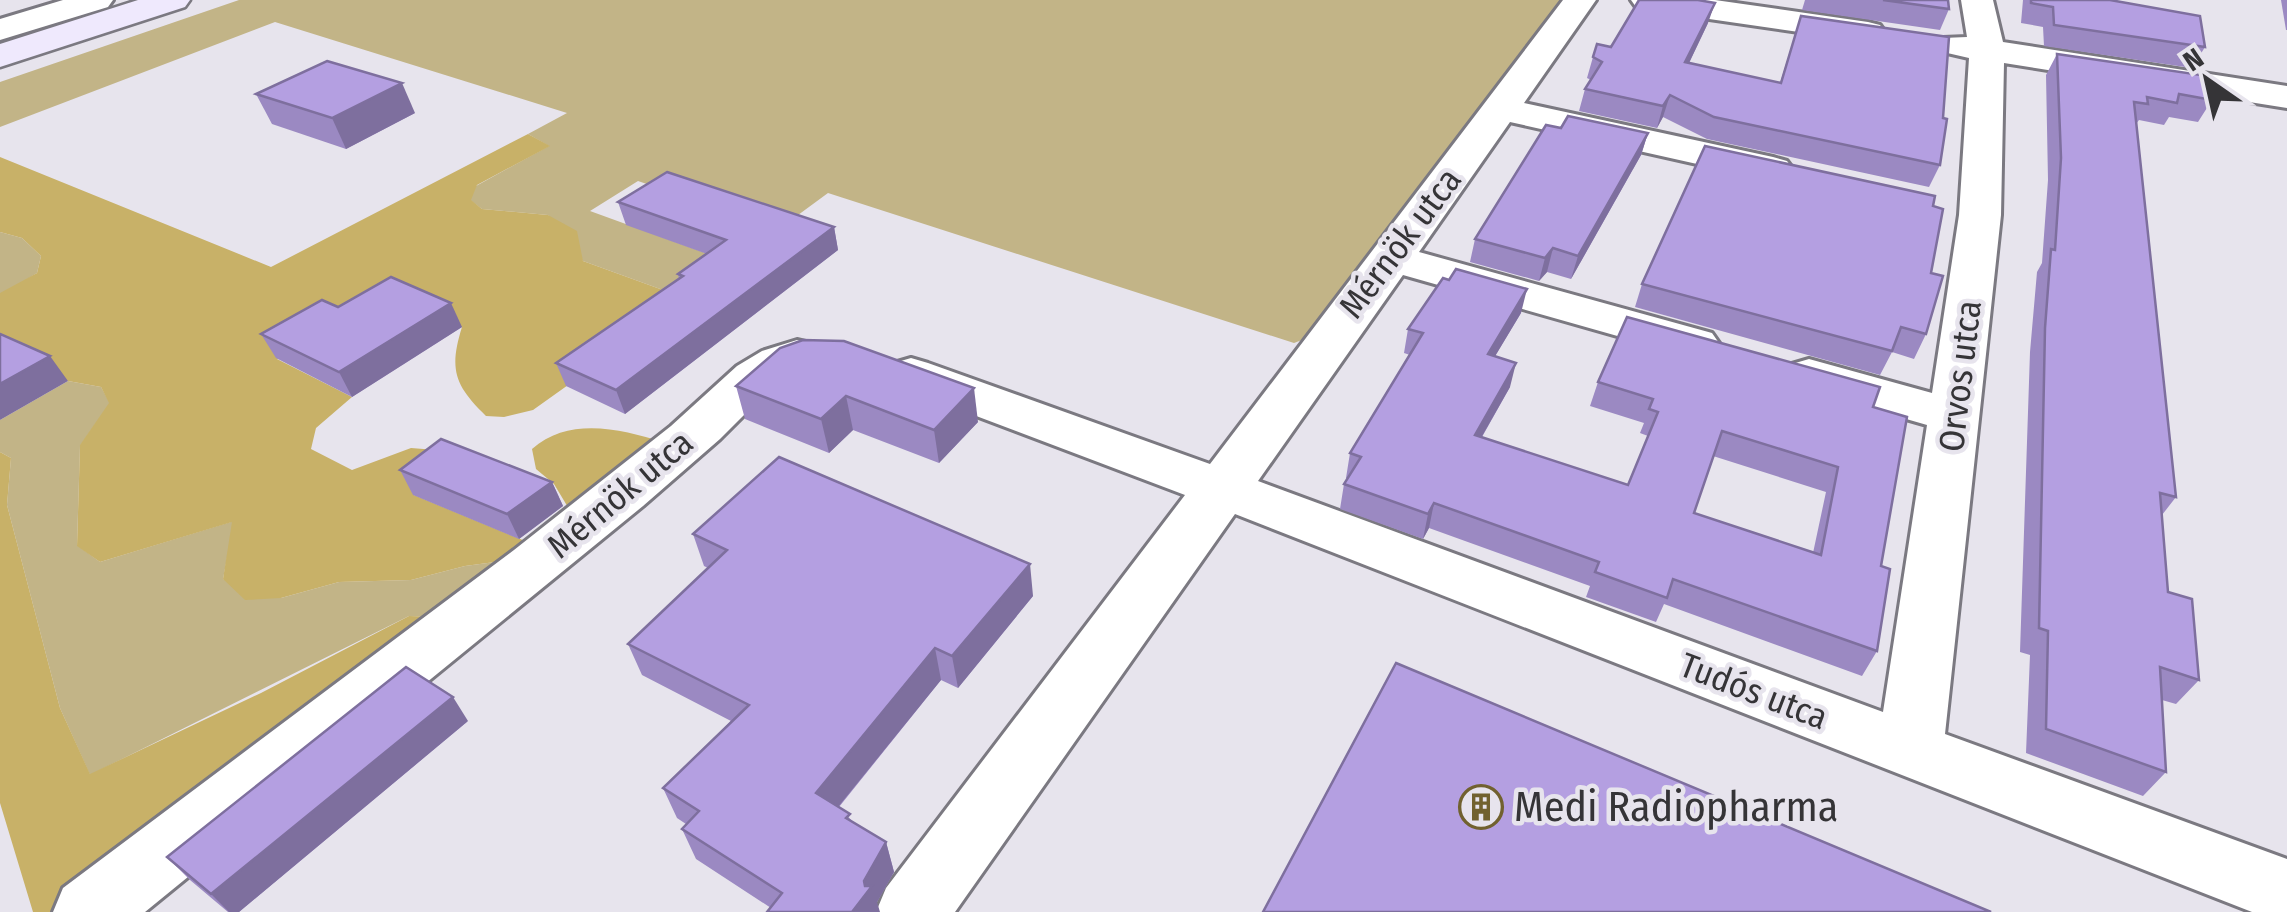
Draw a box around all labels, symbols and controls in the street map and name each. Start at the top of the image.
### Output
north arrow [2157,30,2257,130]
text: N [2177,41,2209,78]
street label: Mérnök utca [1330,160,1470,326]
street label: Orvos utca [1930,298,1990,454]
street label: Mérnök utca [539,421,701,567]
street label: Tudós utca [1674,644,1834,738]
place label: Medi Radiopharma [1514,782,1838,832]
building icon: Medi Radiopharma [1458,784,1504,830]

